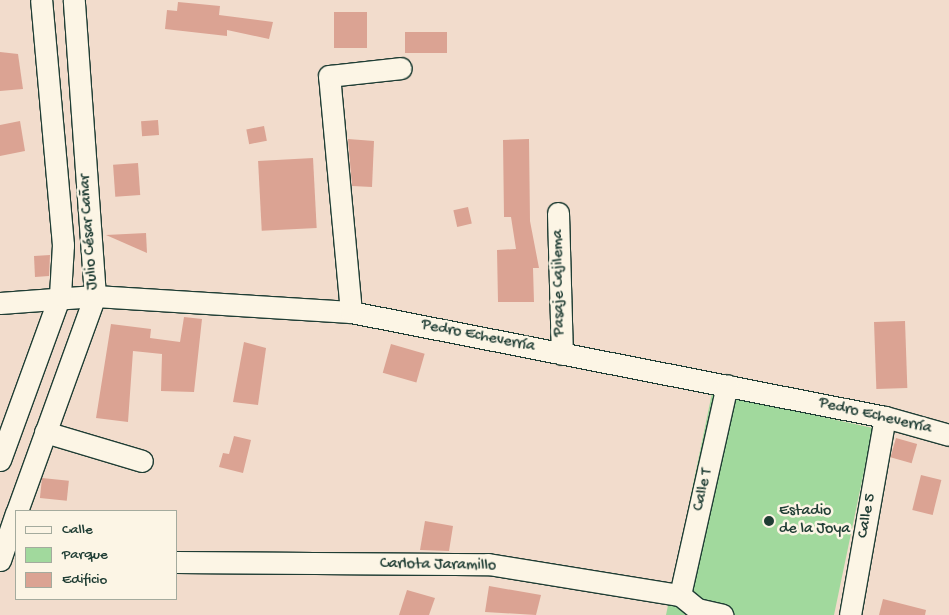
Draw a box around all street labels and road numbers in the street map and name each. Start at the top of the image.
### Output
street label: Julio César Cañar [76,174,104,290]
street label: Pasaje Cajilema [549,229,571,337]
street label: Pedro Echeverría [419,317,537,357]
street label: Pedro Echeverría [817,395,933,439]
street label: Calle T [690,467,718,513]
street label: Calle 5 [855,492,881,540]
street label: Carlota Jaramillo [380,555,496,577]

